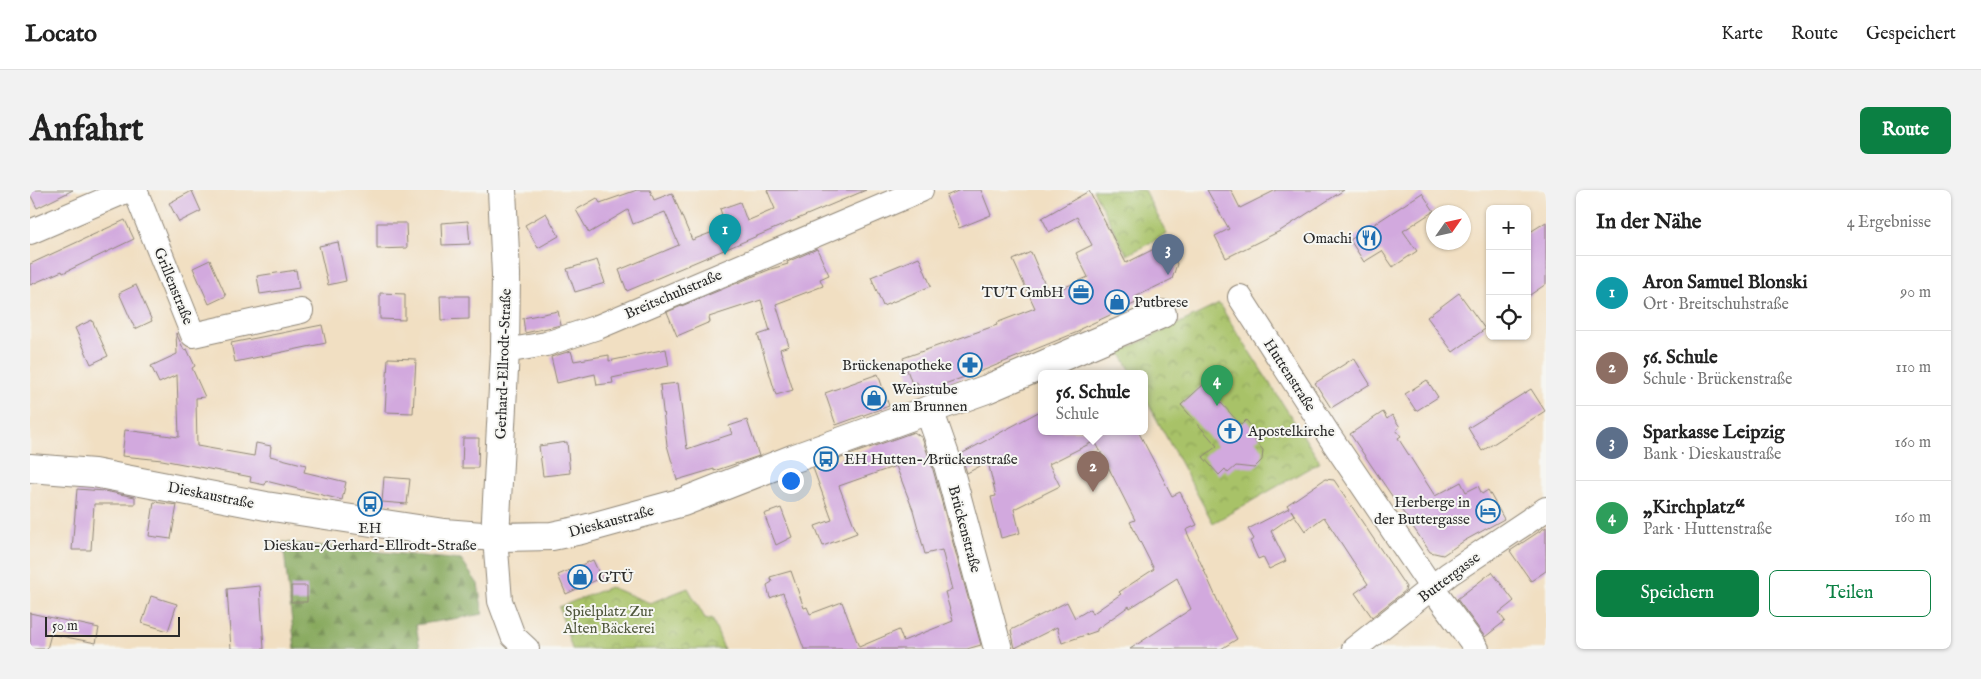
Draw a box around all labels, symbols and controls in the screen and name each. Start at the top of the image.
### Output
text: Locato [25,19,97,50]
text: Karte [1721,23,1763,46]
text: Route [1791,23,1838,46]
text: Gespeichert [1866,23,1956,46]
button: Route [1860,107,1951,154]
text: Anfahrt [30,108,144,153]
north arrow [1426,205,1471,250]
map controls [1486,205,1531,340]
button: + [1486,205,1531,250]
text: In der Nähe [1596,209,1702,236]
text: 4 Ergebnisse [1847,213,1931,233]
pin: 1 [709,214,741,255]
restaurant icon: Omachi [1356,225,1382,251]
place label: Omachi [1303,229,1352,248]
pin: 3 [1152,234,1184,275]
street label: Grillenstraße [149,245,198,328]
button: − [1486,250,1531,295]
street label: Breitschuhstraße [622,265,725,323]
text: Aron Samuel Blonski [1643,271,1808,295]
office icon: TUT GmbH [1068,279,1094,305]
place label: TUT GmbH [982,283,1064,302]
text: 1 [1609,283,1615,303]
text: 90 m [1900,283,1931,303]
street label: Gerhard-Ellrodt-Straße [491,288,516,440]
shop icon: Putbrese [1104,289,1130,315]
place label: Putbrese [1134,293,1188,312]
button: locate [1486,295,1531,340]
text: Ort · Breitschuhstraße [1643,295,1789,315]
street label: Huttenstraße [1259,335,1320,415]
text: 56. Schule [1643,346,1718,370]
pharmacy icon: Brückenapotheke [957,352,983,378]
place label: Brückenapotheke [842,356,952,375]
text: 2 [1608,358,1616,378]
text: 110 m [1895,358,1931,378]
pin: 4 [1201,365,1233,406]
popup [1038,370,1148,435]
text: Schule · Brückenstraße [1643,370,1792,390]
place label: Weinstube am Brunnen [892,380,967,416]
text: 56. Schule [1056,381,1130,405]
shop icon: Weinstube am Brunnen [861,385,887,411]
text: Schule [1056,405,1099,425]
church icon: Apostelkirche [1217,418,1243,444]
text: Sparkasse Leipzig [1643,421,1785,445]
place label: Apostelkirche [1247,422,1335,441]
text: 3 [1609,433,1615,453]
text: 160 m [1895,433,1931,453]
text: Bank · Dieskaustraße [1643,445,1781,465]
bus stop icon: EH Hutten-/Brückenstraße [813,446,839,472]
place label: EH Hutten-/Brückenstraße [844,450,1018,469]
pin: 2 [1077,451,1109,492]
your location [778,468,804,494]
street label: Dieskaustraße [166,478,256,513]
street label: Brückenstraße [944,483,985,575]
bus stop icon: EH Dieskau-/Gerhard-Ellrodt-Straße [357,491,383,517]
place label: Herberge in der Buttergasse [1374,493,1470,529]
text: „Kirchplatz“ [1643,496,1745,520]
hotel icon: Herberge in der Buttergasse [1475,498,1501,524]
street label: Dieskaustraße [566,501,656,542]
text: 4 [1608,508,1616,528]
text: 160 m [1895,508,1931,528]
place label: EH Dieskau-/Gerhard-Ellrodt-Straße [263,519,477,555]
text: Park · Huttenstraße [1643,520,1772,540]
street label: Buttergasse [1415,548,1484,607]
shop icon: GTÜ [567,564,593,590]
place label: GTÜ [598,568,634,587]
button: Speichern [1596,570,1759,617]
button: Teilen [1769,570,1931,617]
park label: Spielplatz Zur Alten Bäckerei [562,602,655,638]
scale bar [45,614,180,637]
text: 50 m [52,617,78,635]

